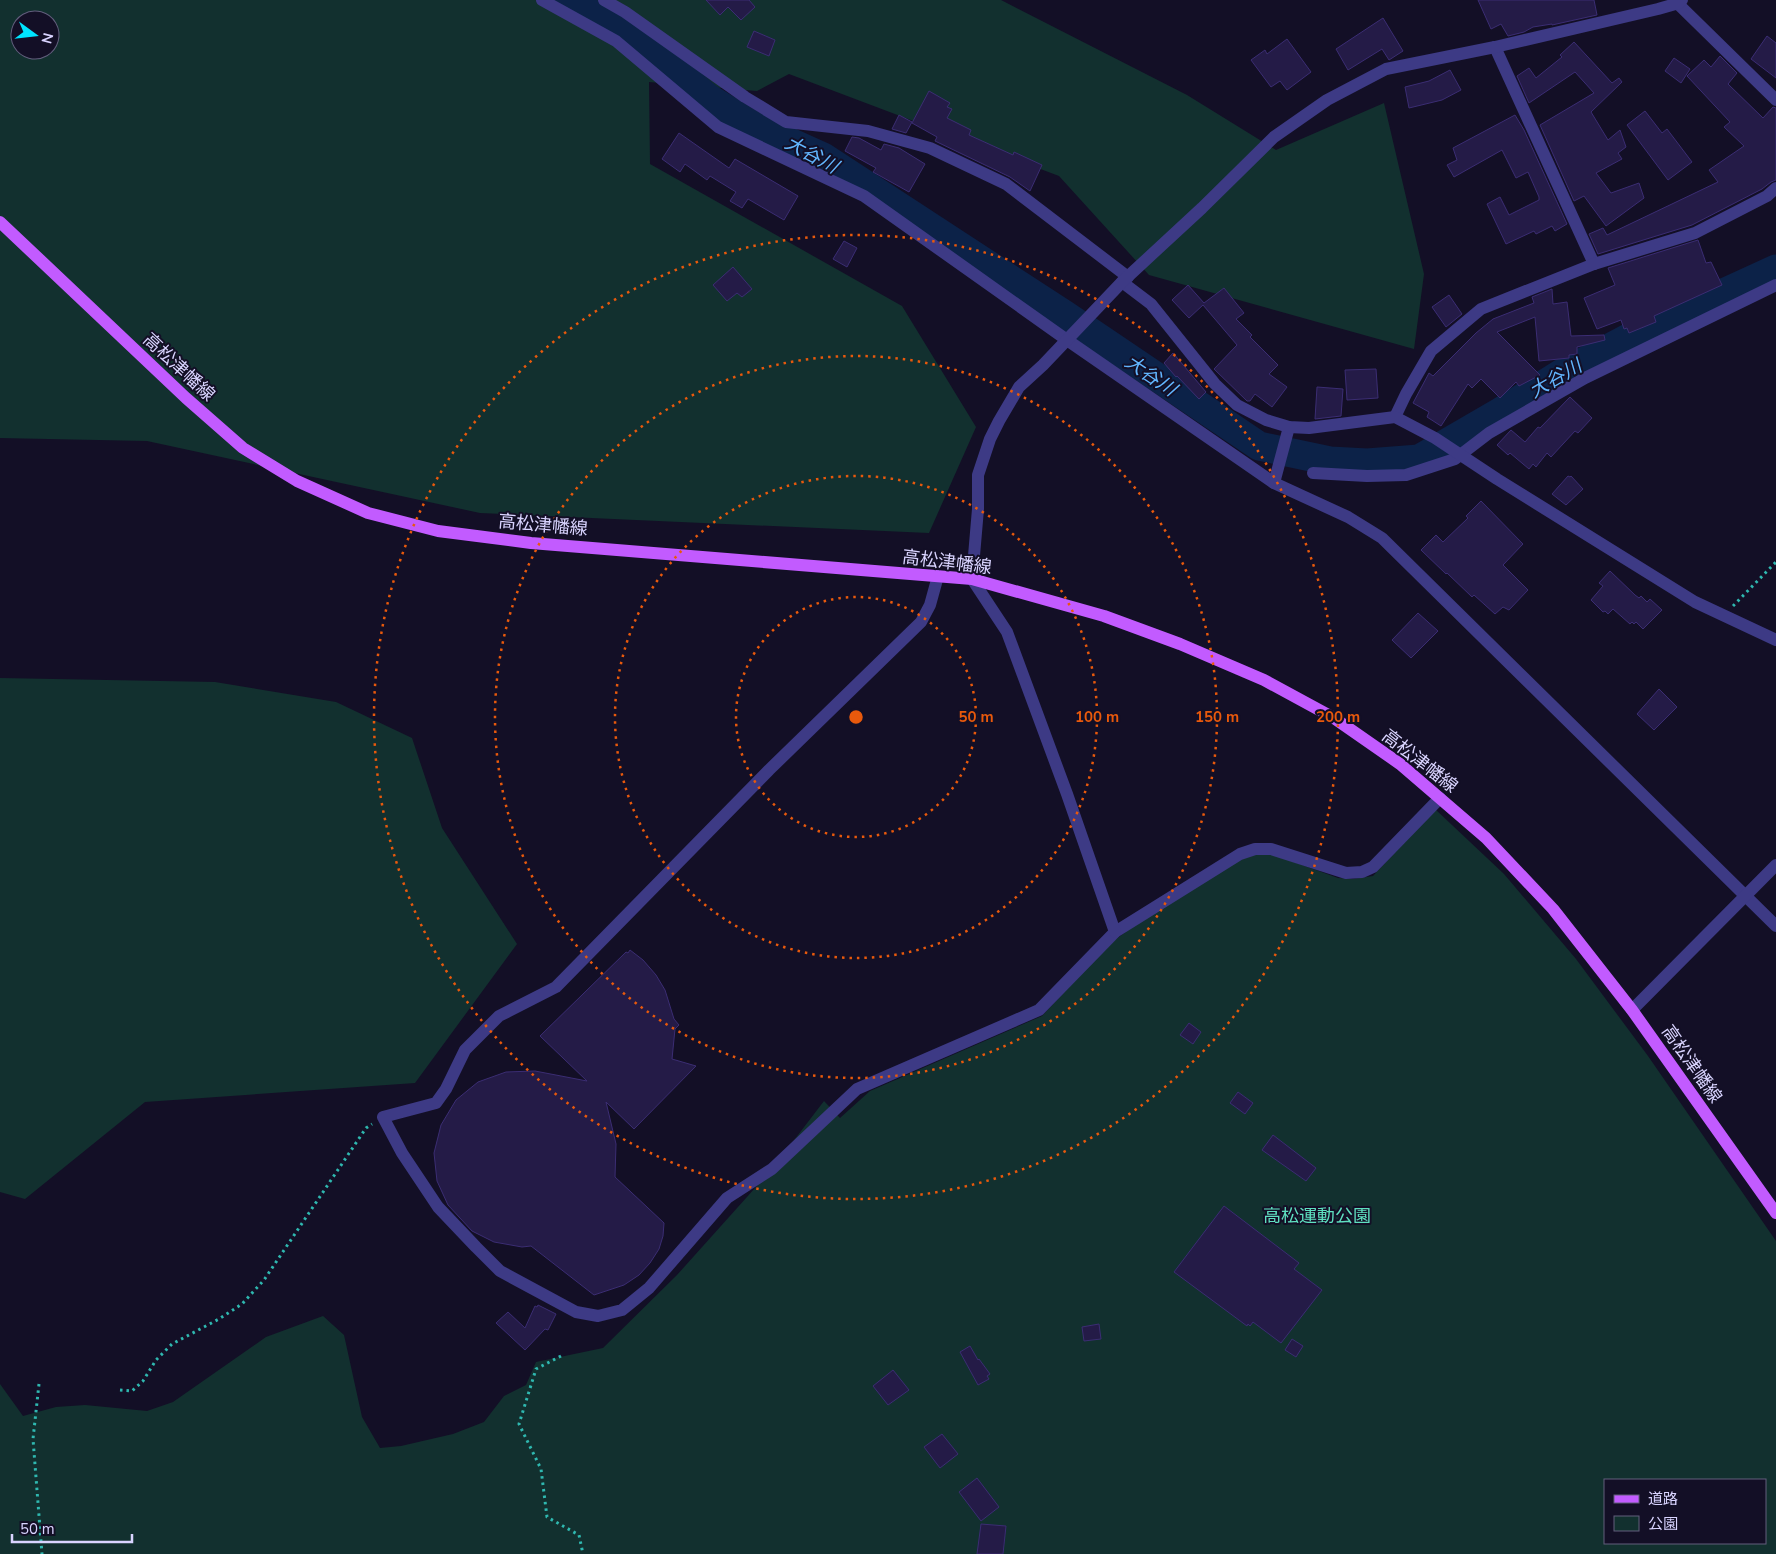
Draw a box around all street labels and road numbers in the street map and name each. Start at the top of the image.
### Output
street label: 高松津幡線 [138,328,220,406]
street label: 高松津幡線 [497,509,589,541]
street label: 高松津幡線 [901,545,993,579]
street label: 高松津幡線 [1377,724,1463,798]
street label: 高松津幡線 [1656,1020,1728,1108]

